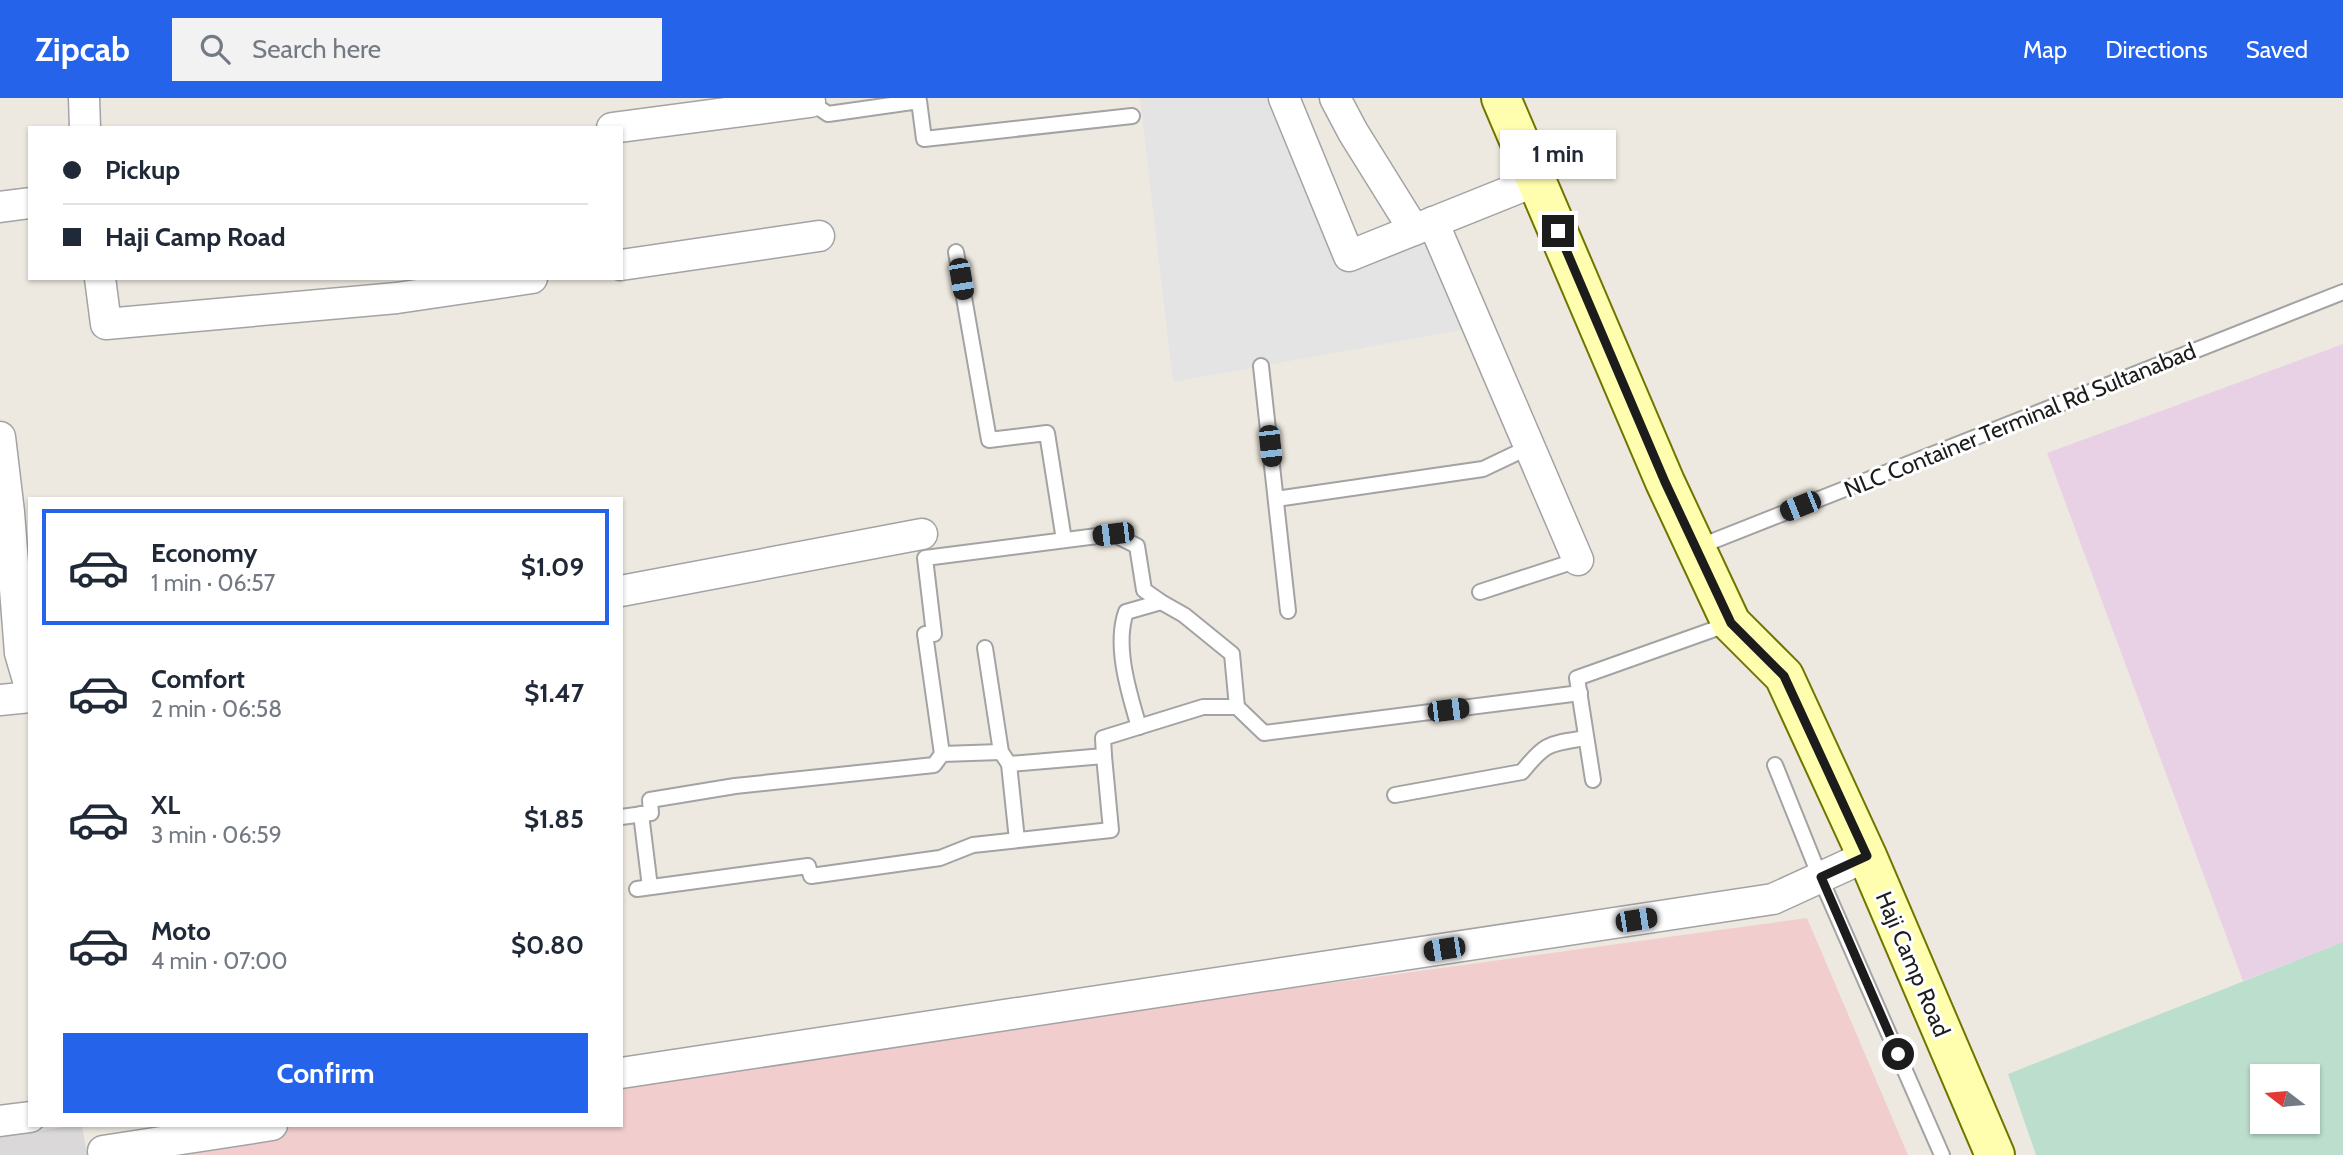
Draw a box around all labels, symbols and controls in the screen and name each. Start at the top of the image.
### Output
search box [172,18,662,81]
text: Zipcab [35,29,130,69]
icon: search [196,30,234,68]
text: Search here [252,33,381,65]
text: Map [2023,35,2067,64]
text: Directions [2105,35,2208,64]
text: Saved [2246,35,2308,64]
callout: 1 min [1500,130,1616,178]
text: 1 min [1532,140,1584,168]
text: Pickup [105,154,180,186]
route end [1542,215,1574,247]
text: Haji Camp Road [105,221,286,253]
car [948,256,975,302]
street label: NLC Container Terminal Rd Sultanabad [1840,336,2200,504]
car [1258,424,1283,468]
car [1777,488,1824,524]
car [1091,521,1136,547]
icon: car [67,536,130,599]
text: Economy [151,537,257,569]
text: $1.09 [521,551,584,583]
text: 1 min · 06:57 [151,569,275,597]
icon: car [67,662,130,725]
text: Comfort [151,663,245,695]
text: $1.47 [524,677,584,709]
text: 2 min · 06:58 [151,695,282,723]
car [1426,697,1471,723]
icon: car [67,788,130,851]
text: XL [151,789,180,821]
text: $1.85 [524,803,584,835]
text: 3 min · 06:59 [151,821,282,849]
street label: Haji Camp Road [1870,887,1956,1041]
car [1614,906,1659,934]
icon: car [67,914,130,977]
text: Moto [151,915,211,947]
text: $0.80 [511,929,584,961]
car [1422,935,1467,963]
text: 4 min · 07:00 [151,947,287,975]
button: Confirm [63,1033,588,1113]
route start [1882,1038,1914,1070]
north arrow [2250,1064,2320,1134]
map controls [2250,1064,2320,1134]

